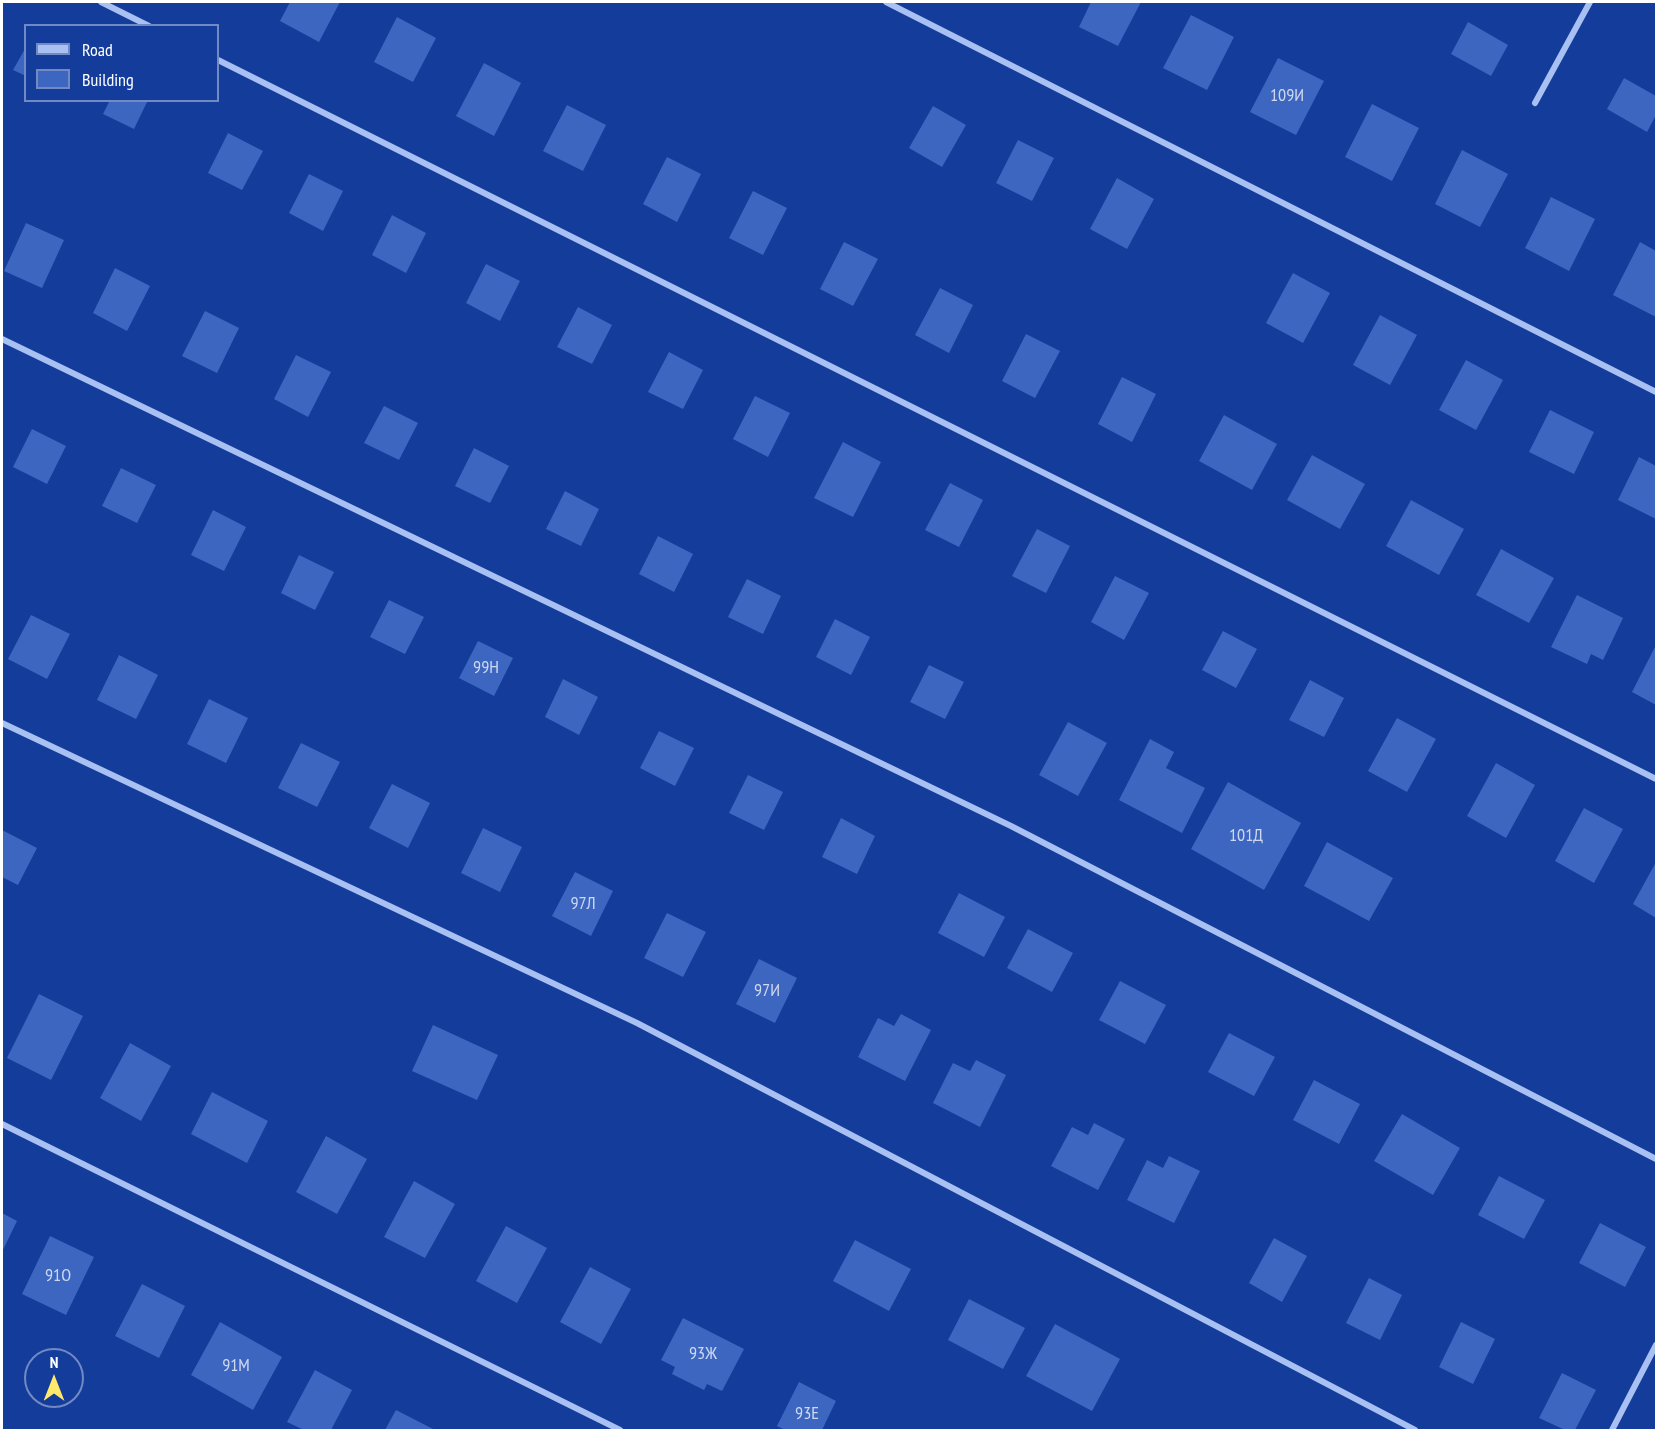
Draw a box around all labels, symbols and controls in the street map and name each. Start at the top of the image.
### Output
legend [24,24,219,102]
text: Road [82,38,113,61]
text: Building [82,68,134,91]
house number: 109И [1270,85,1304,107]
house number: 99Н [473,657,499,679]
house number: 101Д [1229,825,1263,847]
house number: 97Л [570,893,596,915]
house number: 97И [754,980,780,1002]
house number: 91О [45,1265,71,1287]
house number: 93Ж [689,1343,717,1365]
north arrow [24,1348,84,1408]
text: N [50,1352,58,1372]
house number: 91М [222,1355,250,1377]
house number: 93Е [795,1403,819,1425]

